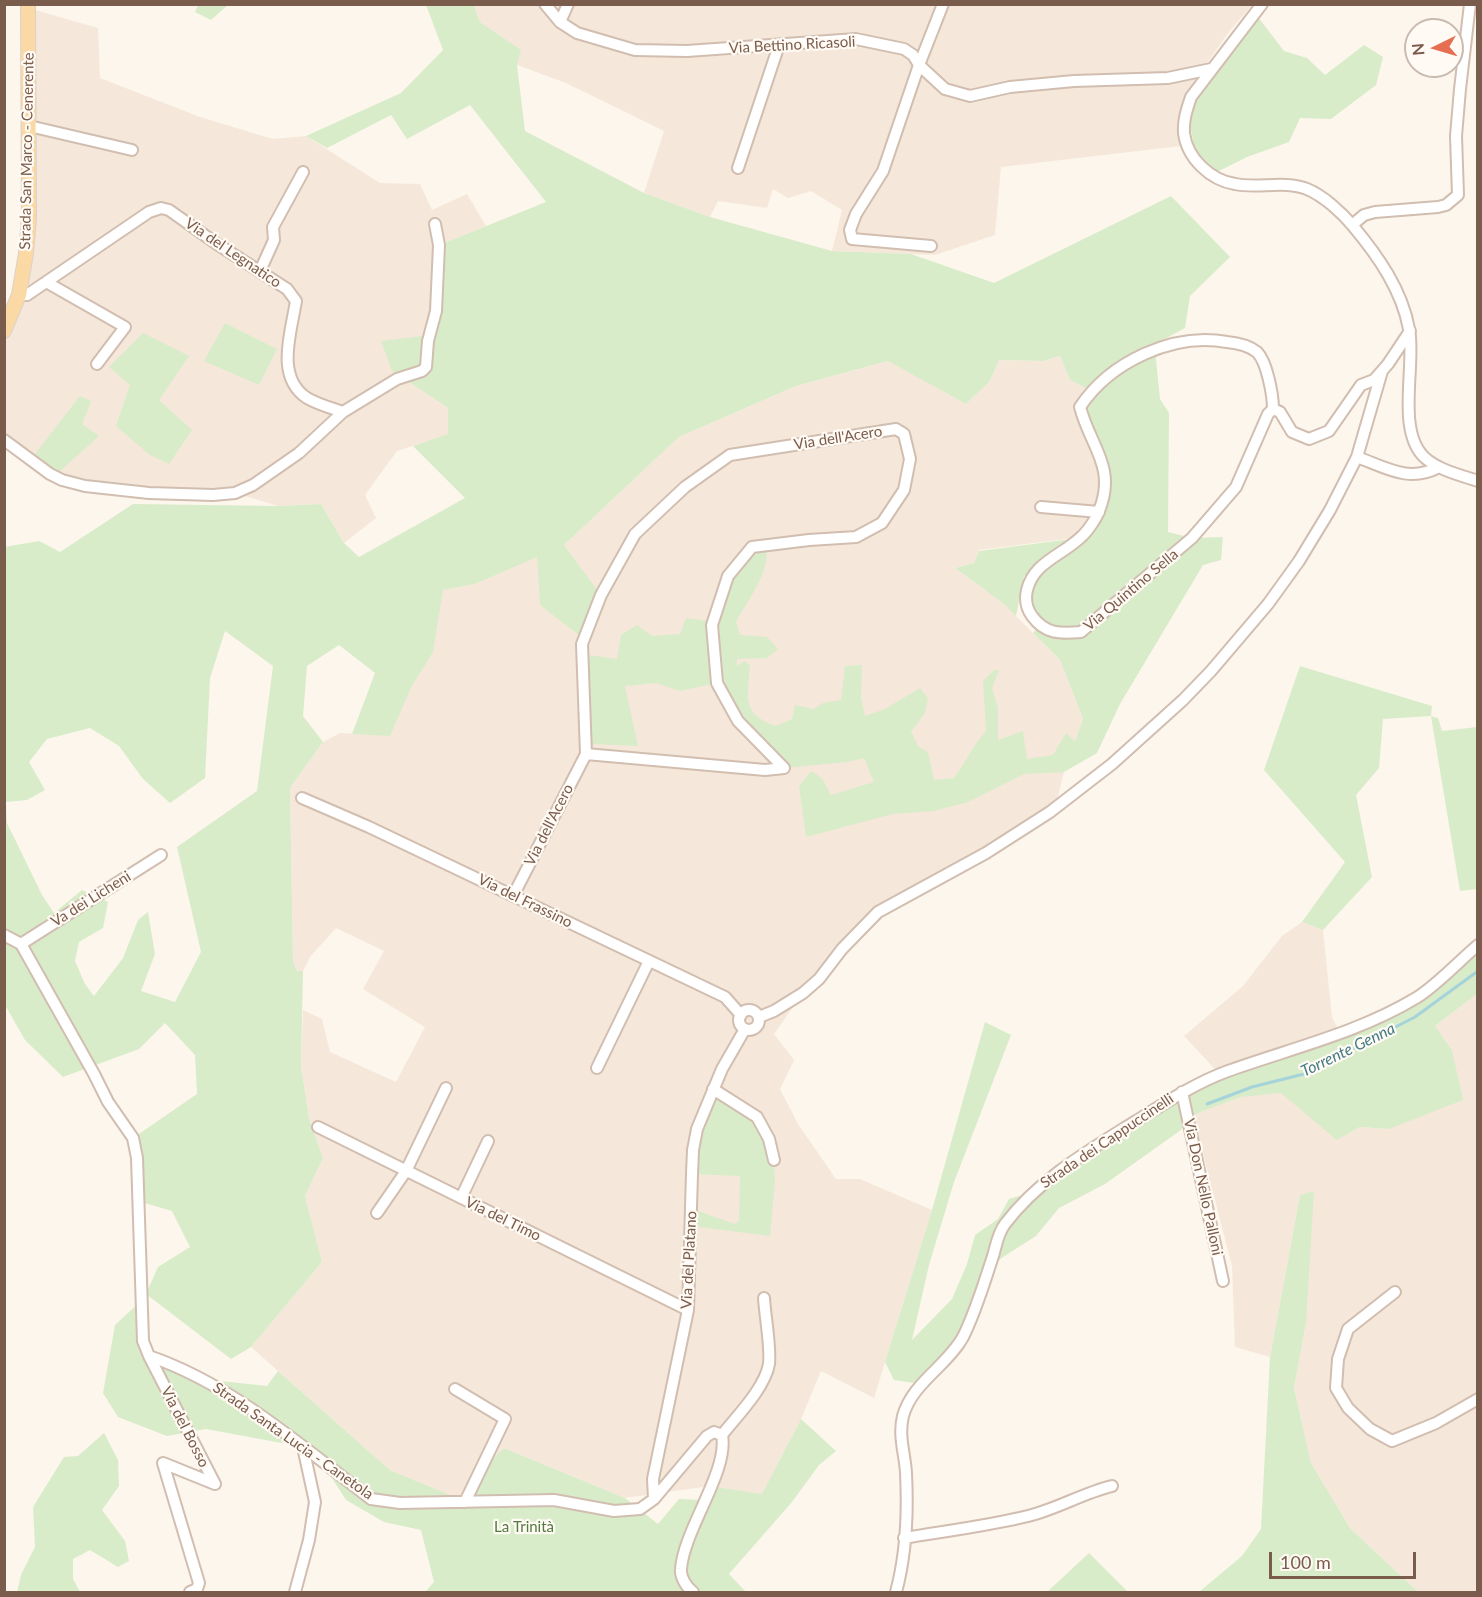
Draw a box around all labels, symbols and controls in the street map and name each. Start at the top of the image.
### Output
north arrow [1404,18,1464,78]
street label: Via Bettino Ricasoli [728,33,856,57]
text: N [1408,42,1428,56]
street label: Strada San Marco - Cenerente [16,52,38,250]
street label: Via del Legnatico [181,214,285,292]
street label: Via dell'Acero [793,422,883,454]
street label: Via Quintino Sella [1080,545,1182,635]
street label: Via dell'Acero [521,781,577,869]
street label: Va dei Licheni [48,867,134,931]
street label: Via del Frassino [475,870,575,932]
water label: Torrente Genna [1298,1019,1398,1081]
street label: Strada dei Cappuccinelli [1037,1090,1177,1192]
street label: Via Don Nello Palloni [1180,1117,1226,1257]
street label: Via del Timo [462,1193,544,1245]
street label: Via del Platano [677,1210,701,1310]
street label: Strada Santa Lucia - Canetola [209,1379,377,1503]
street label: Via del Bosso [157,1384,213,1470]
park label: La Trinità [494,1518,554,1536]
scale bar [1272,1540,1419,1578]
text: 100 m [1280,1551,1331,1573]

